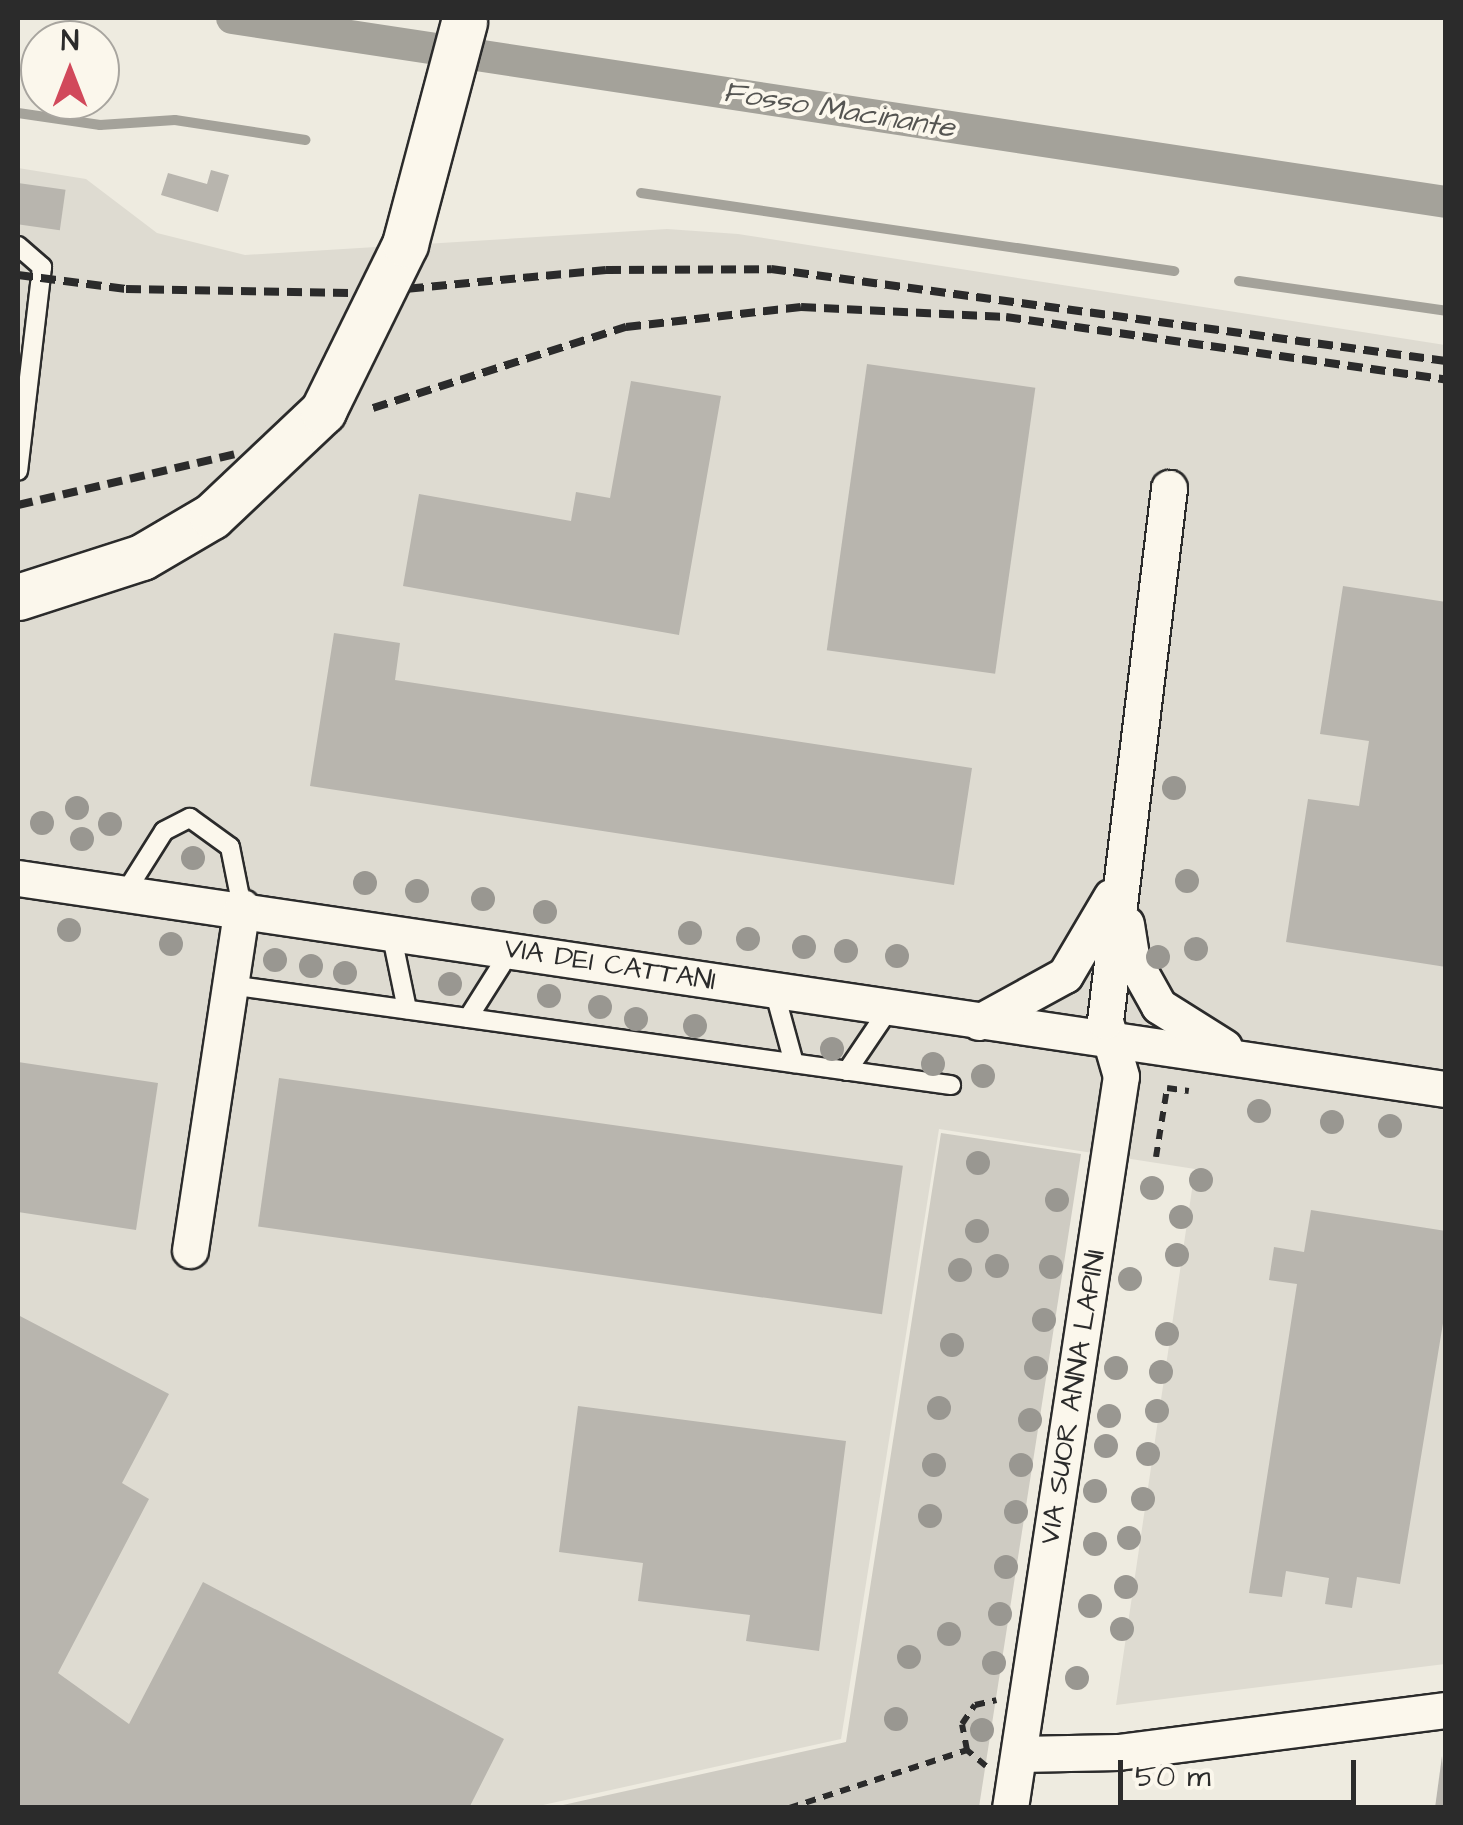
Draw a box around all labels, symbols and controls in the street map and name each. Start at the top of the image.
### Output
north arrow [20,20,120,120]
text: N [61,22,79,61]
water label: Fosso Macinante [721,74,957,146]
street label: VIA DEI CATTANI [502,932,718,998]
street label: VIA SUOR ANNA LAPINI [1033,1247,1113,1547]
scale bar [1123,1740,1360,1802]
text: 50 m [1135,1756,1211,1798]

